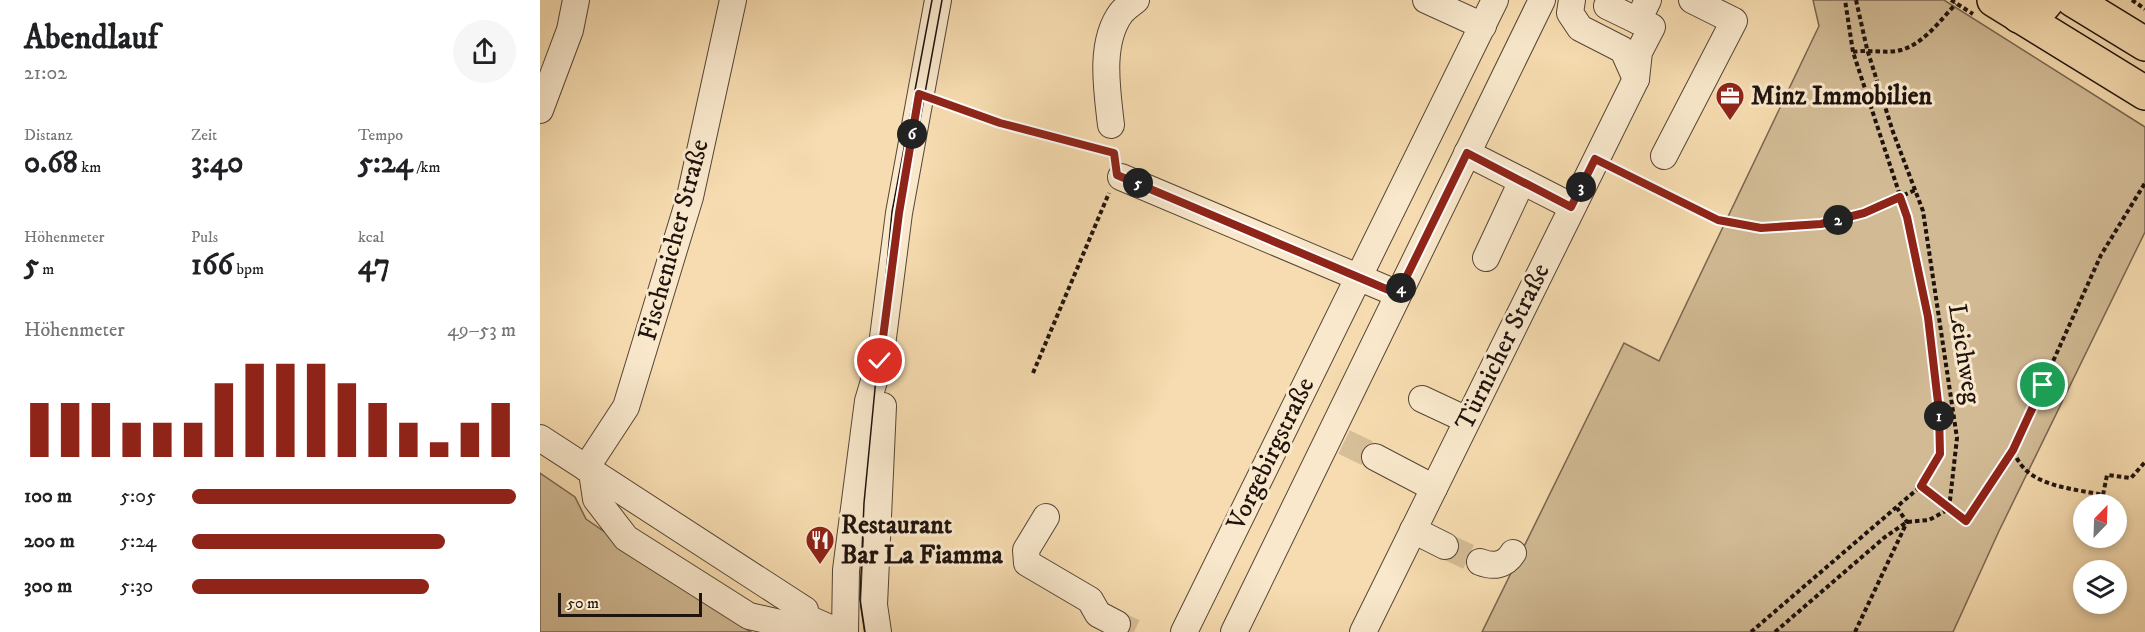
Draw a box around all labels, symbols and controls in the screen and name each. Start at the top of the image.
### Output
text: Abendlauf [24,18,158,59]
button: share [453,20,516,83]
text: 21:02 [24,61,67,86]
office icon: Minz Immobilien [1714,80,1746,122]
place label: Minz Immobilien [1751,80,1932,113]
pin: 6 [897,119,927,149]
text: 6 [908,124,916,144]
text: Distanz [24,125,73,145]
text: Zeit [191,125,217,145]
text: Tempo [358,125,403,145]
street label: Fischenicher Straße [631,136,717,344]
text: 0.68 [24,145,78,182]
text: 3:40 [191,145,243,182]
text: 5:24 [358,145,413,182]
text: km [78,157,101,177]
text: /km [413,157,440,177]
pin: 5 [1123,168,1153,198]
pin: 3 [1566,172,1596,202]
text: 5 [1134,173,1142,193]
text: 3 [1578,177,1584,197]
pin: 2 [1823,205,1853,235]
text: 2 [1834,210,1842,230]
text: Höhenmeter [24,227,105,247]
text: Puls [191,227,218,247]
text: kcal [358,227,384,247]
text: 5 [24,247,39,284]
text: 166 [191,247,233,284]
text: 47 [358,247,390,284]
street label: Türnicher Straße [1448,258,1558,436]
text: m [39,259,54,279]
text: bpm [233,259,264,279]
pin: 4 [1386,273,1416,303]
text: 4 [1396,278,1406,298]
street label: Leichweg [1940,302,1988,407]
text: Höhenmeter [24,318,125,343]
text: 49–53 m [447,318,516,343]
pin [854,335,905,386]
icon: check [863,344,896,377]
pin [2017,359,2068,410]
icon: arrive [2026,368,2059,401]
street label: Vorgebirgstraße [1219,372,1322,537]
pin: 1 [1924,401,1954,431]
text: 1 [1936,406,1942,426]
text: 100 m [24,484,72,509]
text: 5:05 [120,484,156,509]
north arrow [2073,494,2127,548]
map controls [2073,494,2127,614]
place label: Restaurant Bar La Fiamma [841,509,1004,572]
restaurant icon: Restaurant Bar La Fiamma [804,524,836,566]
text: 200 m [24,529,75,554]
text: 5:24 [120,529,157,554]
button: layers [2073,560,2127,614]
text: 300 m [24,574,72,599]
text: 5:30 [120,574,153,599]
scale bar [558,590,702,618]
text: 50 m [567,593,599,613]

